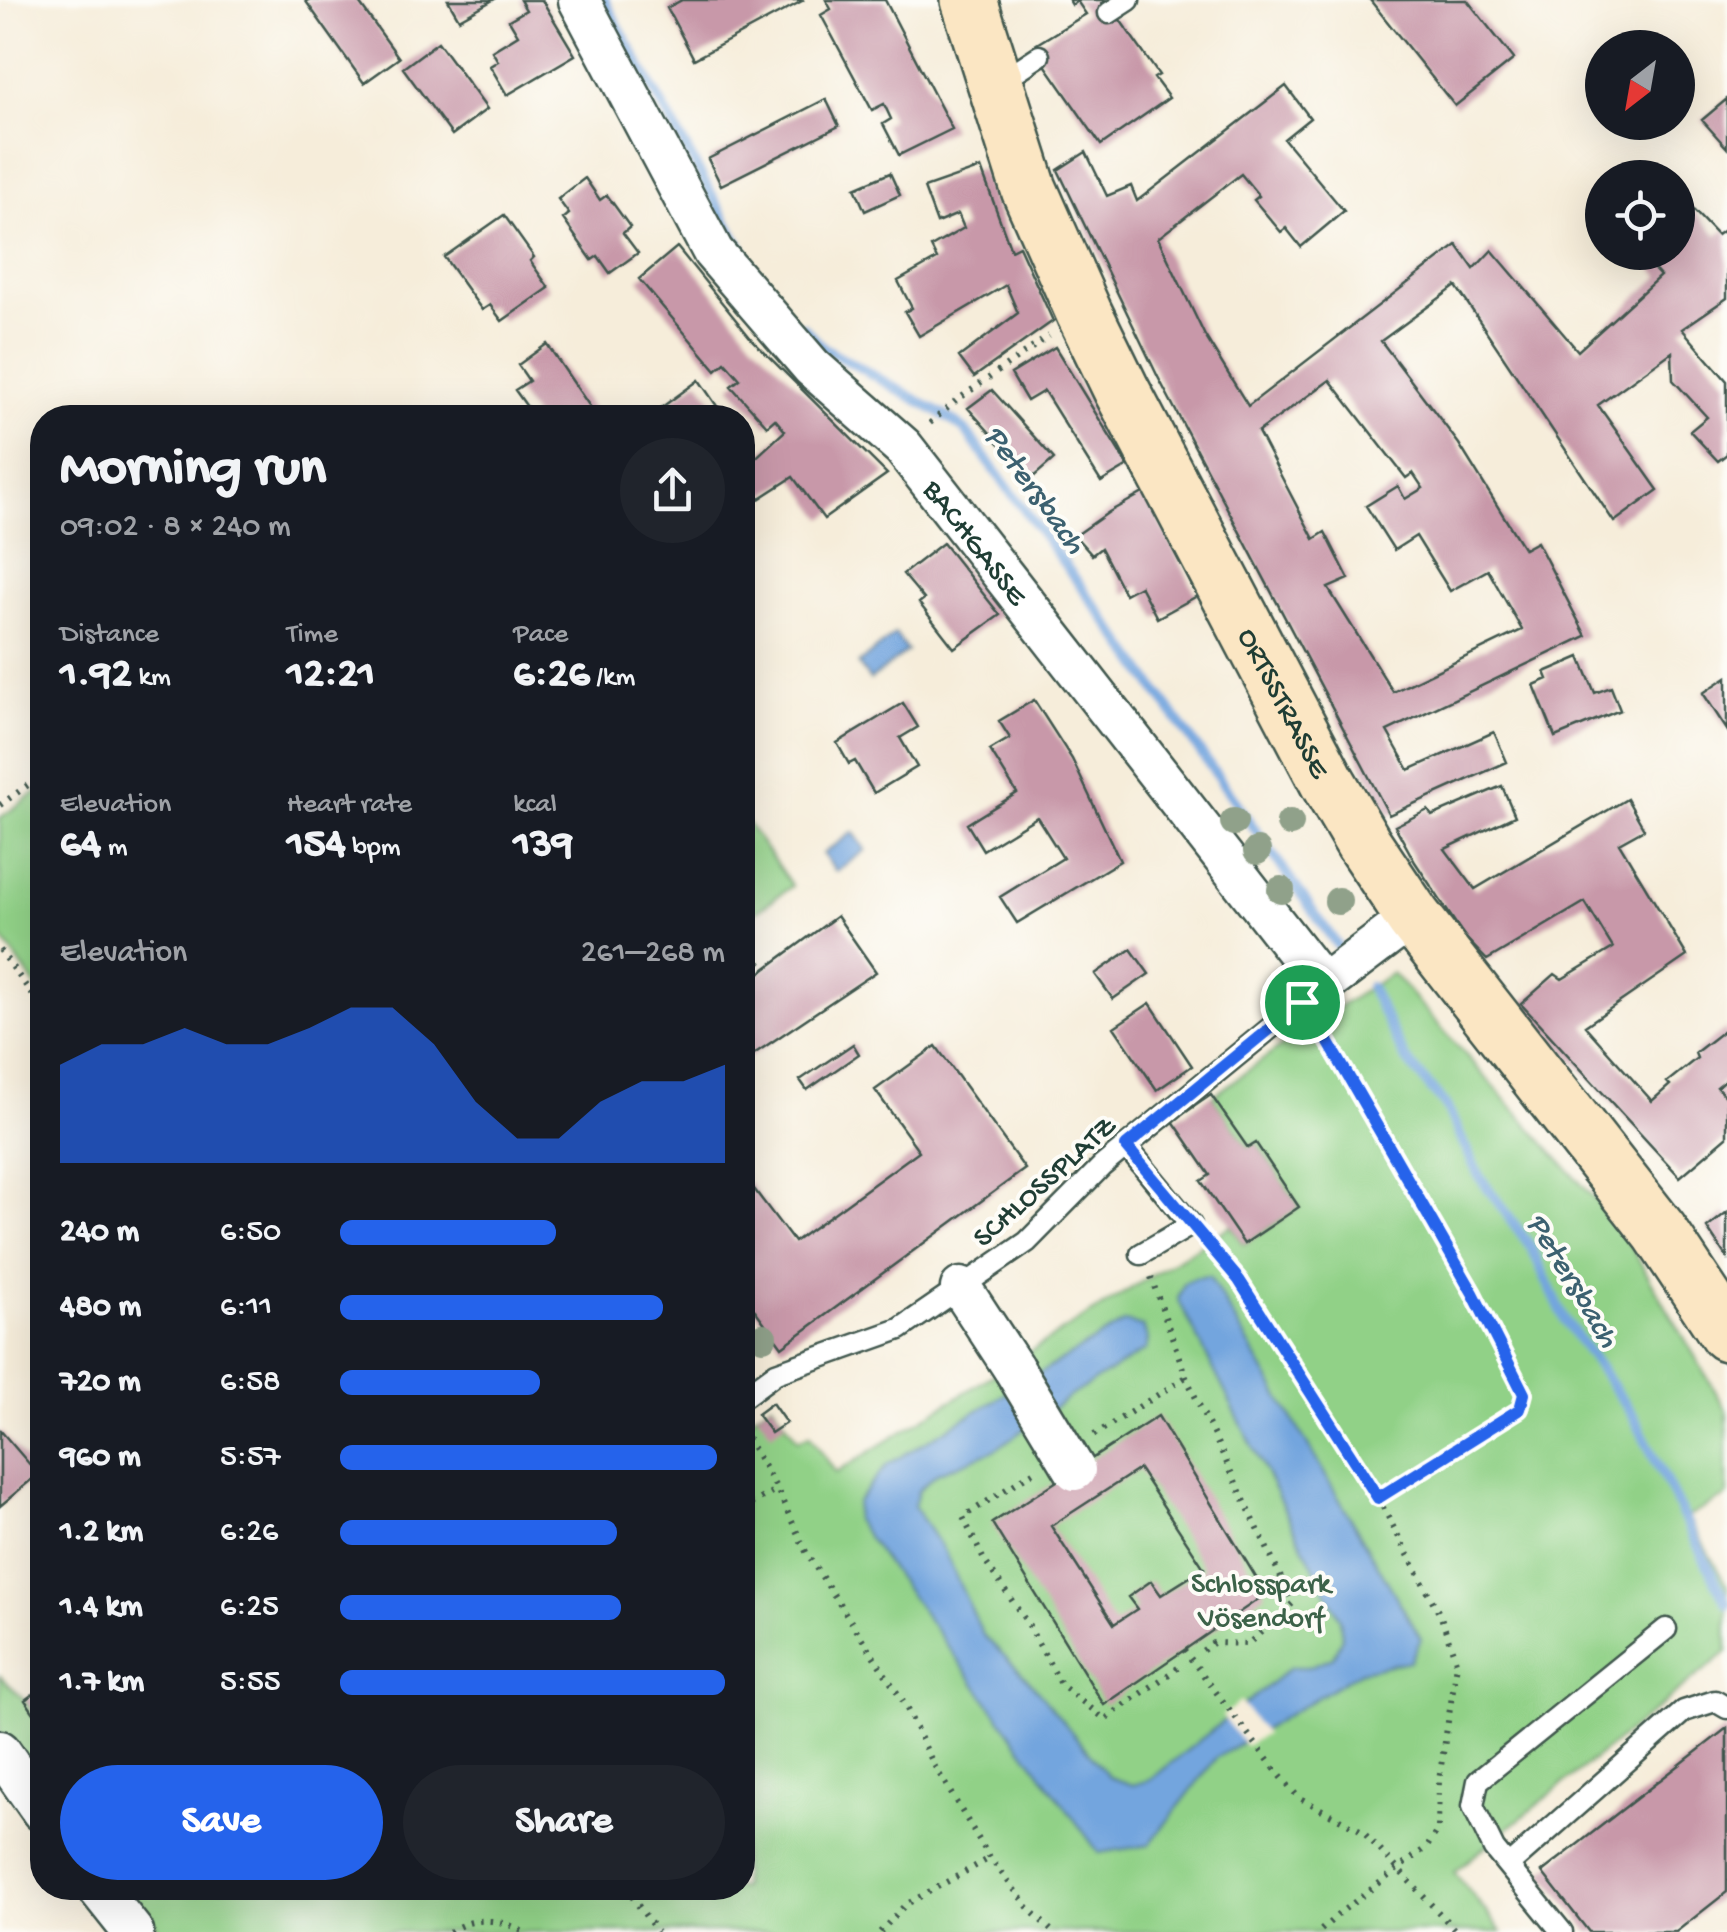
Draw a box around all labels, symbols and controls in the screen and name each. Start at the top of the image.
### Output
north arrow [1585,30,1695,140]
map controls [1585,30,1695,270]
button: locate [1585,160,1695,270]
water label: Petersbach [974,419,1093,563]
button: share [620,438,725,543]
text: Morning run [60,439,326,503]
street label: BACHGASSE [913,474,1034,615]
text: 09:02 · 8 × 240 m [60,509,291,547]
text: Distance [60,619,159,652]
text: Time [287,619,338,652]
text: Pace [513,619,568,652]
street label: ORTSSTRASSE [1228,623,1336,786]
text: 1.92 [60,652,132,701]
text: 12:21 [287,652,375,701]
text: 6:26 [513,652,590,701]
text: km [132,662,171,695]
text: /km [590,662,635,695]
text: Elevation [60,789,171,822]
text: Heart rate [287,789,412,822]
text: kcal [513,789,557,822]
text: 64 [60,822,101,871]
text: 154 [287,822,346,871]
text: 139 [513,822,573,871]
text: m [101,832,128,865]
text: bpm [346,832,401,865]
text: Elevation [60,935,187,973]
text: 261–268 m [581,935,725,973]
pin [1260,960,1345,1045]
icon: arrive [1275,975,1330,1030]
street label: SCHLOSSPLATZ [967,1110,1125,1257]
water label: Petersbach [1516,1208,1626,1356]
text: 240 m [60,1214,139,1252]
text: 6:50 [220,1214,281,1252]
text: 480 m [60,1289,141,1327]
text: 6:11 [220,1289,272,1327]
text: 720 m [60,1364,141,1402]
text: 6:58 [220,1364,281,1402]
text: 960 m [60,1439,141,1477]
text: 5:57 [220,1439,280,1477]
text: 1.2 km [60,1514,143,1552]
text: 6:26 [220,1514,278,1552]
park label: Schlosspark Vösendorf [1191,1569,1334,1638]
text: 1.4 km [60,1589,143,1627]
text: 6:25 [220,1589,279,1627]
text: 1.7 km [60,1664,144,1702]
text: 5:55 [220,1664,281,1702]
button: Save [60,1765,383,1880]
button: Share [403,1765,725,1880]

